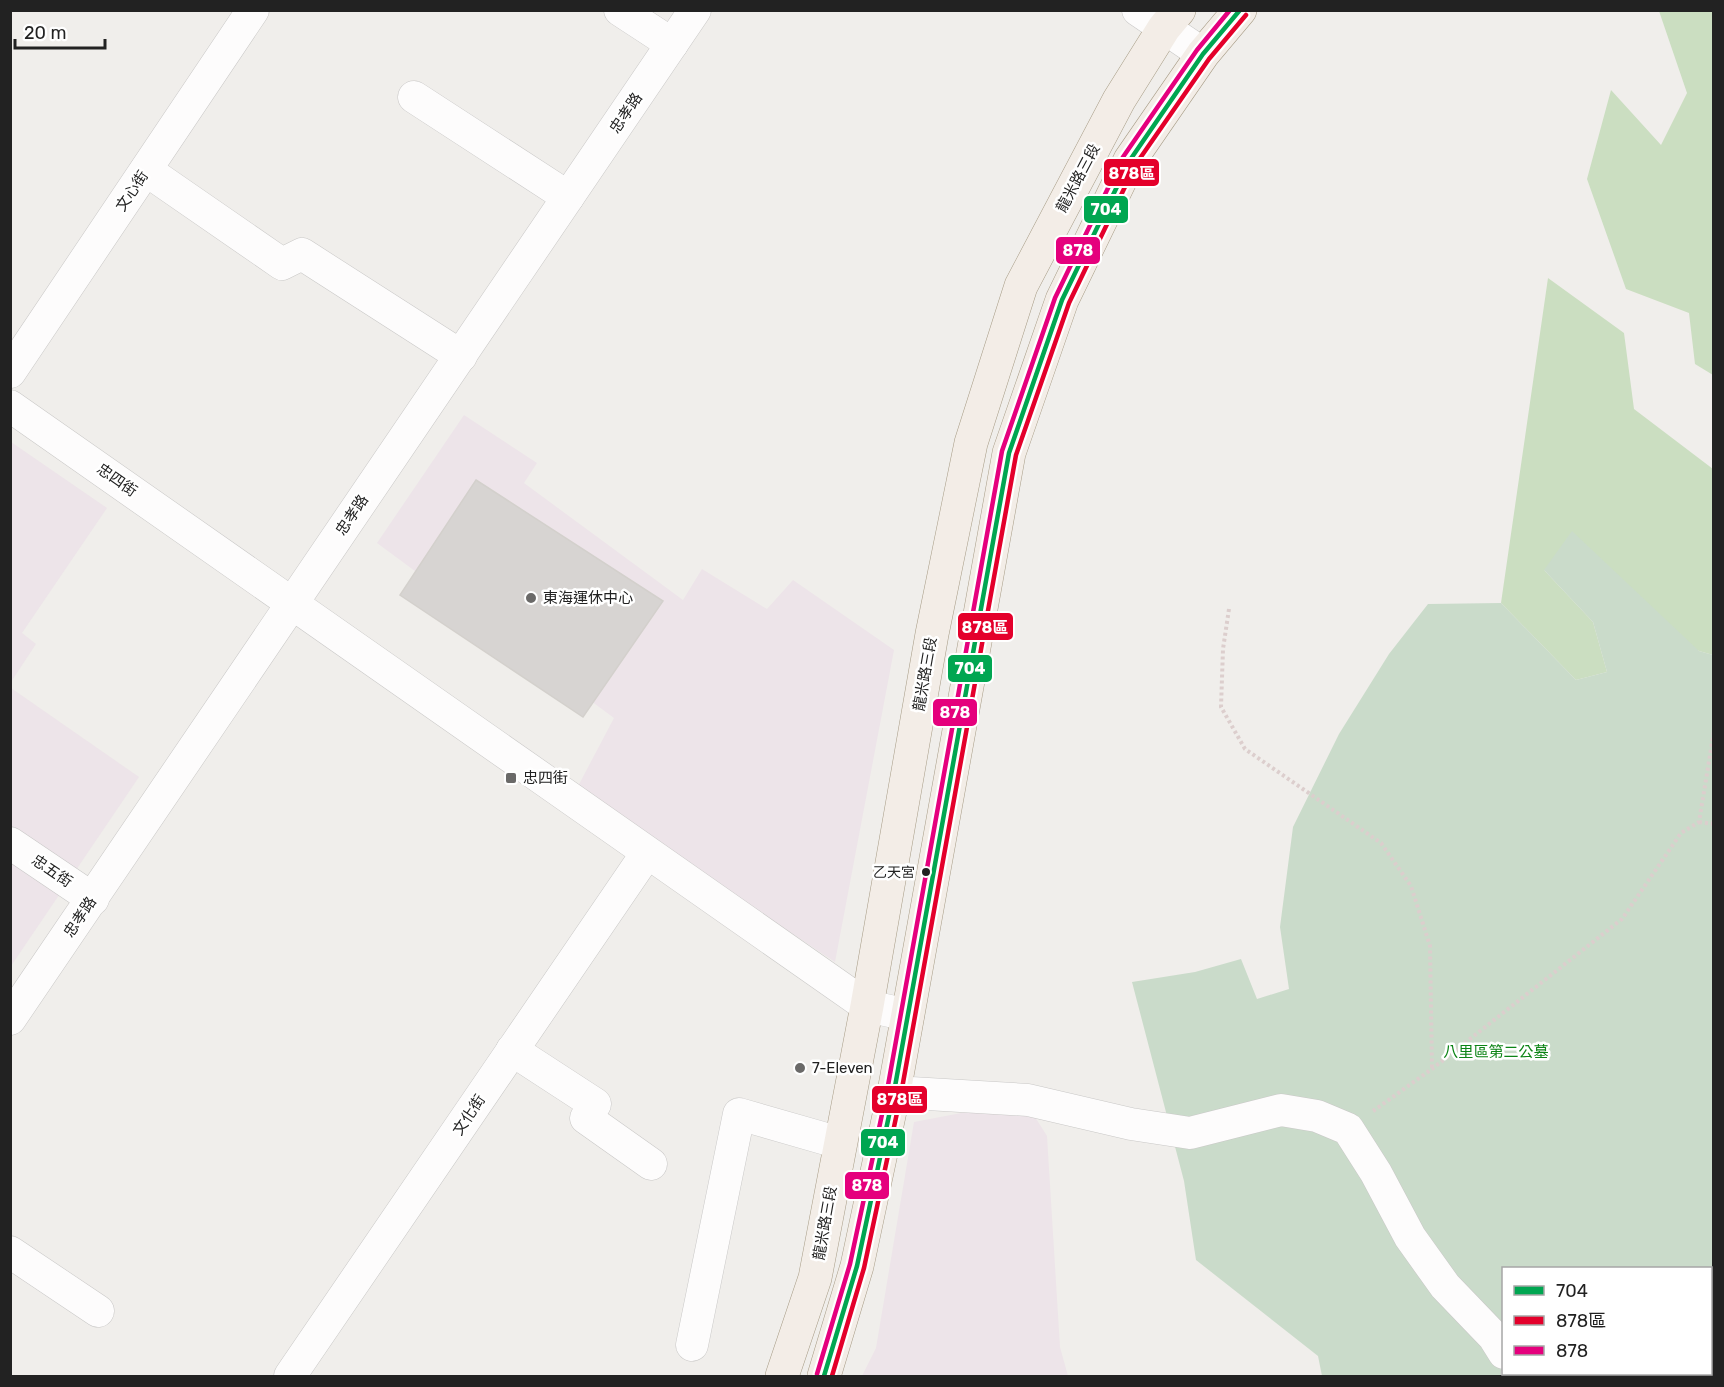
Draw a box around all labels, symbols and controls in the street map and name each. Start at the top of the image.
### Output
scale bar [15,12,105,50]
text: 20 m [24,22,66,44]
street label: 忠孝路 [606,89,646,137]
street label: 龍米路三段 [1052,141,1104,215]
line badge: 878區 [1103,158,1160,187]
text: 878區 [1109,164,1155,183]
street label: 文心街 [112,167,152,215]
line badge: 704 [1083,195,1129,224]
text: 704 [1091,200,1122,219]
line badge: 878 [1055,236,1101,265]
text: 878 [1063,241,1094,260]
street label: 忠四街 [93,460,141,500]
street label: 忠孝路 [332,491,372,539]
place label: 東海運休中心 [543,589,633,607]
marker: 東海運休中心 [524,591,538,605]
line badge: 878區 [957,612,1014,641]
text: 878區 [962,618,1008,637]
street label: 龍米路三段 [910,635,940,713]
line badge: 704 [947,654,993,683]
text: 704 [955,659,986,678]
line badge: 878 [932,698,978,727]
text: 878 [940,703,971,722]
place label: 忠四街 [523,769,568,787]
marker: 忠四街 [504,771,518,785]
street label: 忠五街 [28,851,76,891]
place label: 乙天宮 [873,864,915,881]
marker: 乙天宮 [920,866,932,878]
street label: 忠孝路 [60,893,100,941]
park label: 八里區第二公墓 [1443,1043,1549,1061]
place label: 7-Eleven [812,1059,873,1077]
marker: 7-Eleven [793,1061,807,1075]
line badge: 878區 [871,1085,928,1114]
text: 878區 [877,1090,923,1109]
street label: 文化街 [449,1091,489,1139]
line badge: 704 [860,1128,906,1157]
text: 704 [868,1133,899,1152]
line badge: 878 [844,1171,890,1200]
text: 878 [852,1176,883,1195]
street label: 龍米路三段 [810,1184,840,1262]
legend [1502,1267,1712,1375]
text: 704 [1556,1280,1588,1302]
text: 878區 [1556,1310,1606,1332]
text: 878 [1556,1340,1588,1362]

